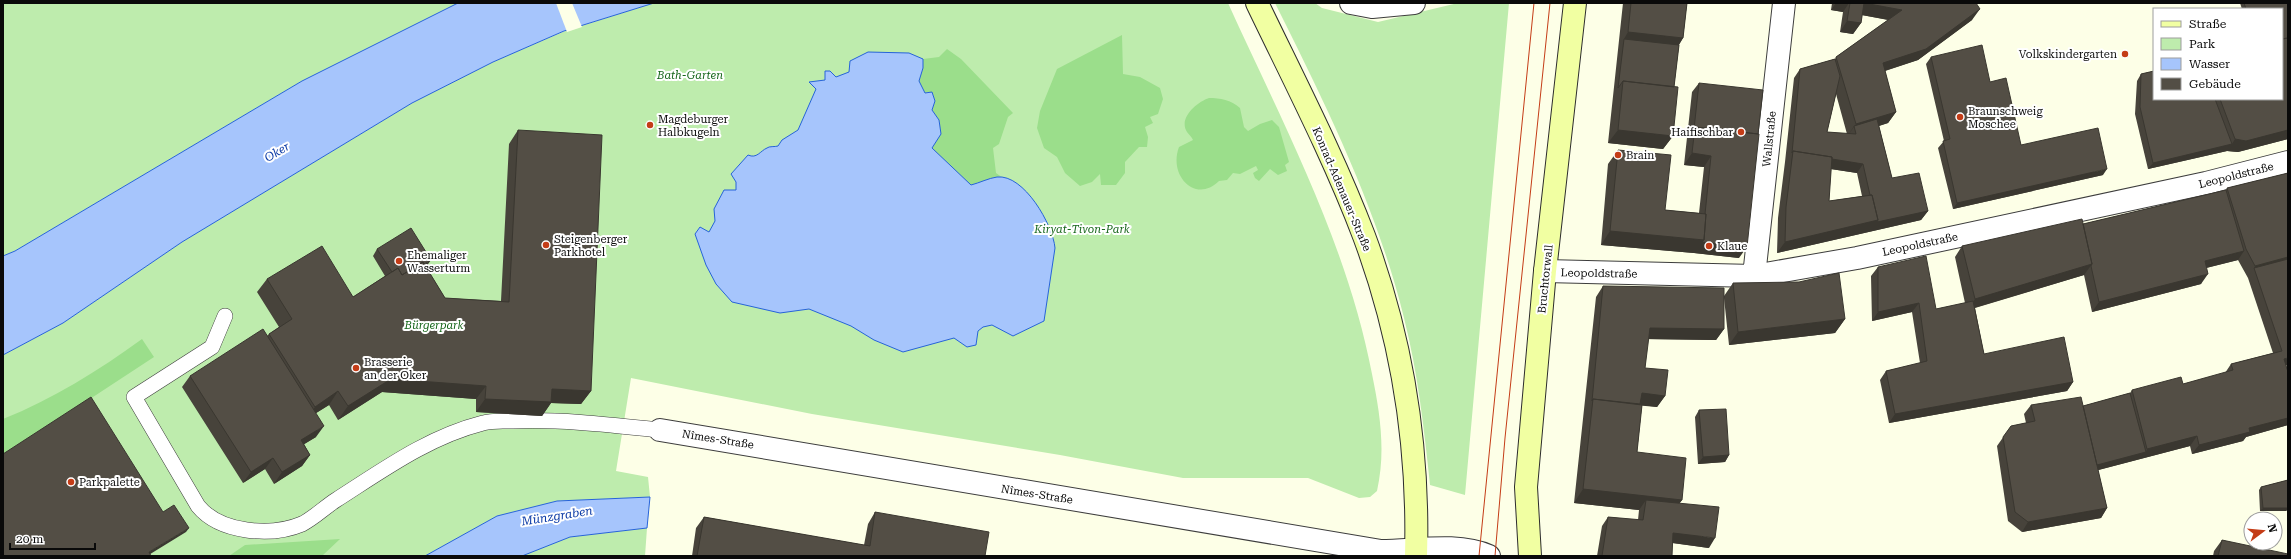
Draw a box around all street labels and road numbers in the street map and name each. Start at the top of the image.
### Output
street label: Wallstraße [1760,110,1779,168]
street label: Konrad-Adenauer-Straße [1309,125,1374,253]
street label: Leopoldstraße [2197,160,2275,191]
street label: Leopoldstraße [1881,230,1959,259]
street label: Bruchtorwall [1535,243,1556,314]
street label: Leopoldstraße [1561,266,1637,281]
street label: Nîmes-Straße [681,427,755,452]
street label: Nîmes-Straße [1000,482,1074,507]

